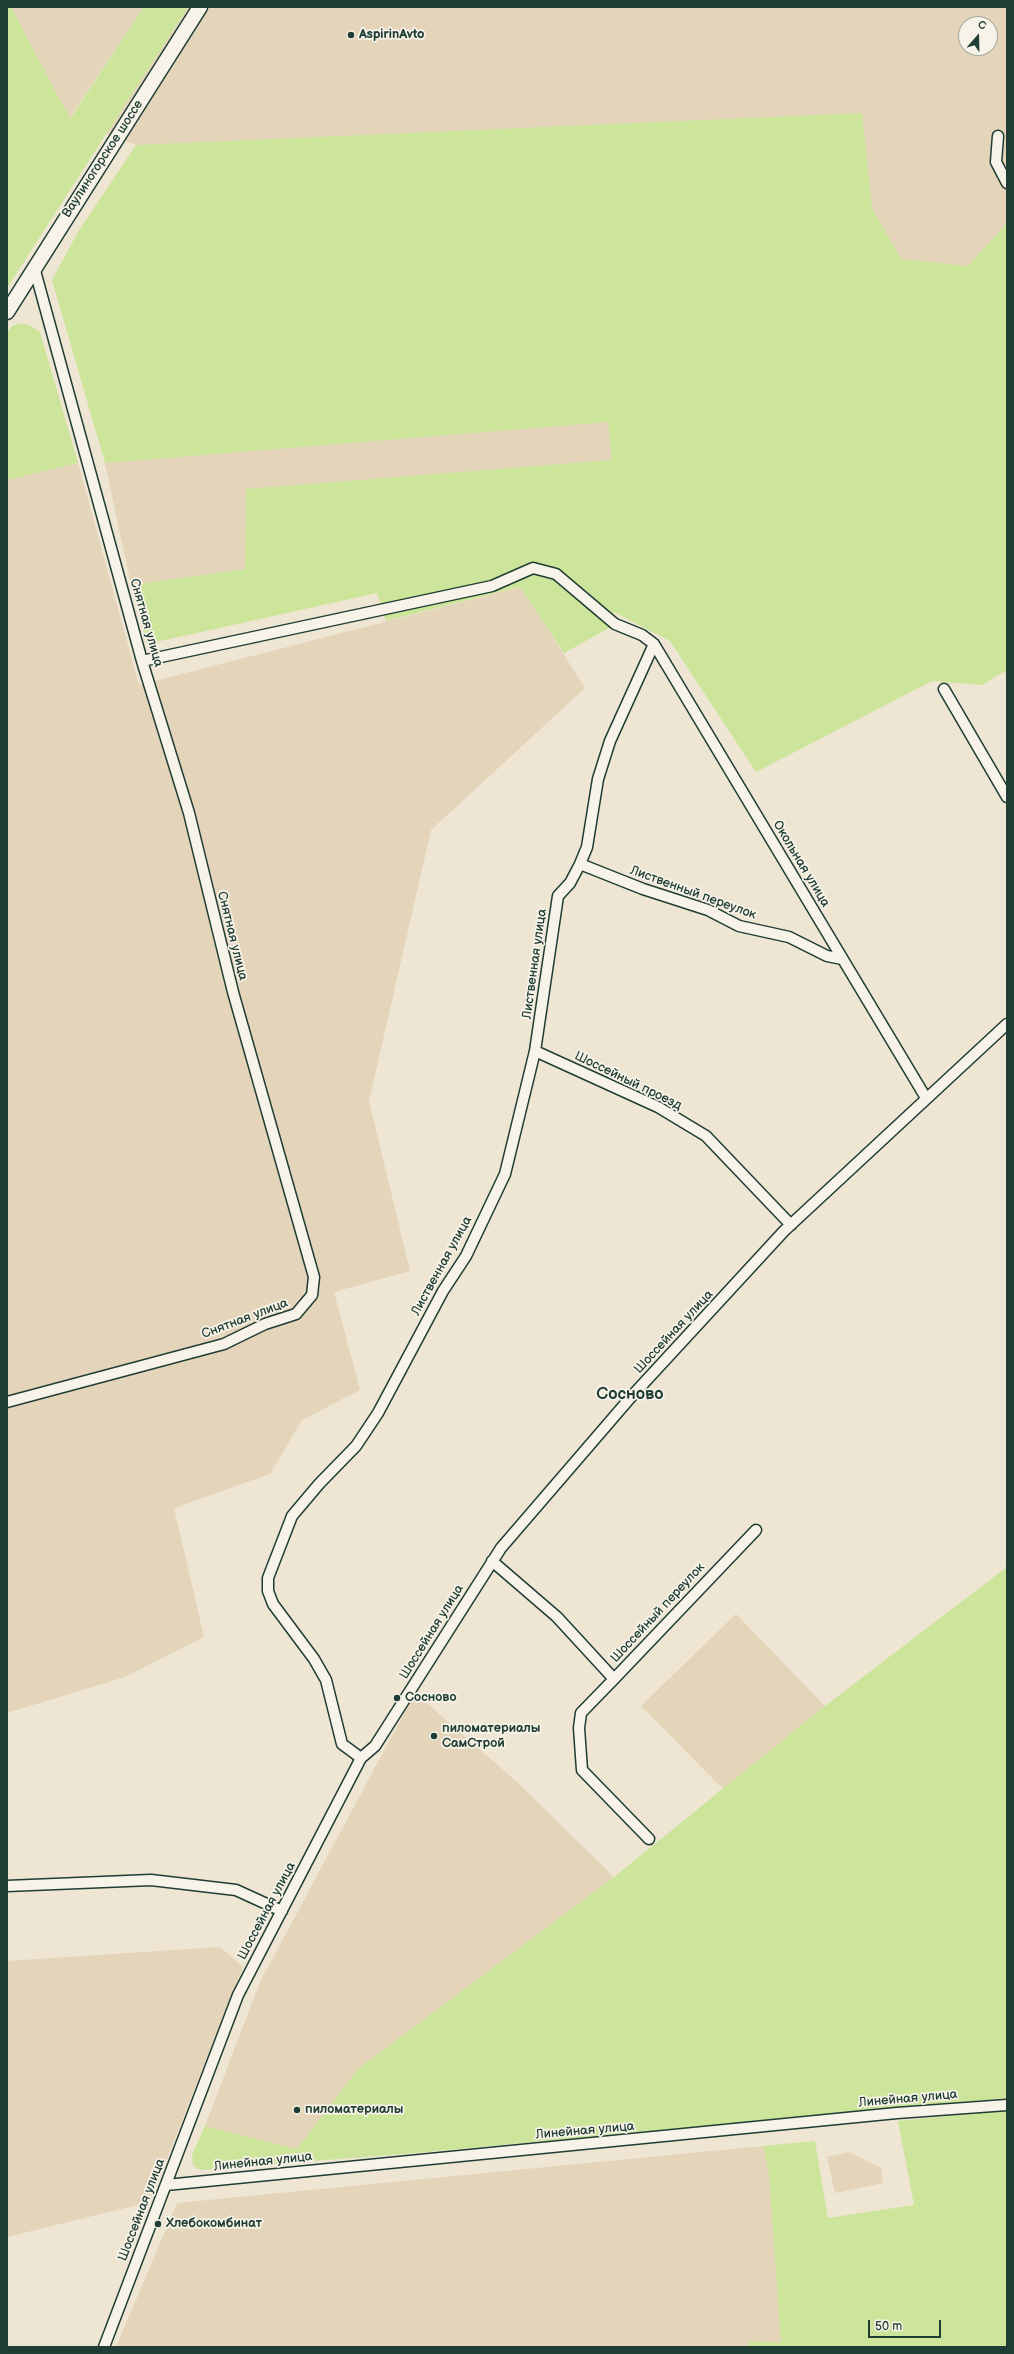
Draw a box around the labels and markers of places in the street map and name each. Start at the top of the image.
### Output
place label: AspirinAvto [359,27,424,43]
marker: AspirinAvto [346,30,356,40]
place label: Сосново [405,1690,456,1706]
marker: Сосново [392,1693,402,1703]
place label: пиломатериалы СамСтрой [442,1721,540,1752]
marker: пиломатериалы СамСтрой [429,1731,439,1741]
place label: пиломатериалы [305,2102,403,2118]
marker: пиломатериалы [292,2105,302,2115]
place label: Хлебокомбинат [166,2216,262,2232]
marker: Хлебокомбинат [153,2219,163,2229]

